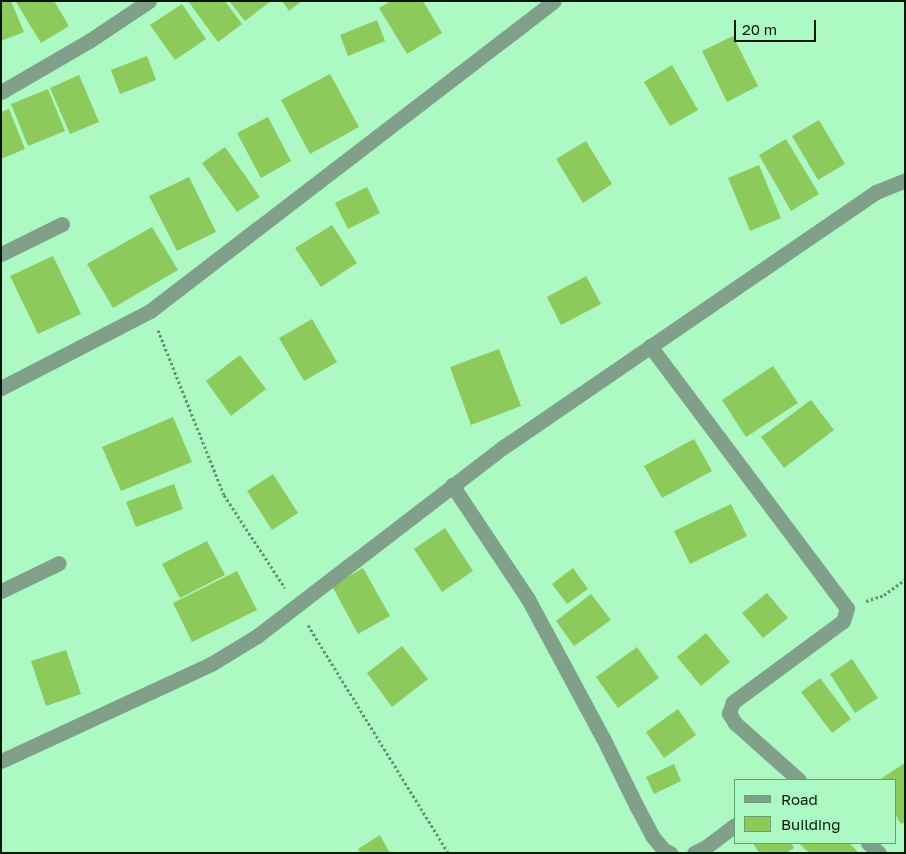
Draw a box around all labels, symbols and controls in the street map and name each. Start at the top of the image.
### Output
scale bar [736,10,818,42]
text: 20 m [742,20,777,38]
legend [734,779,896,844]
text: Road [781,790,818,808]
text: Building [781,815,841,833]

